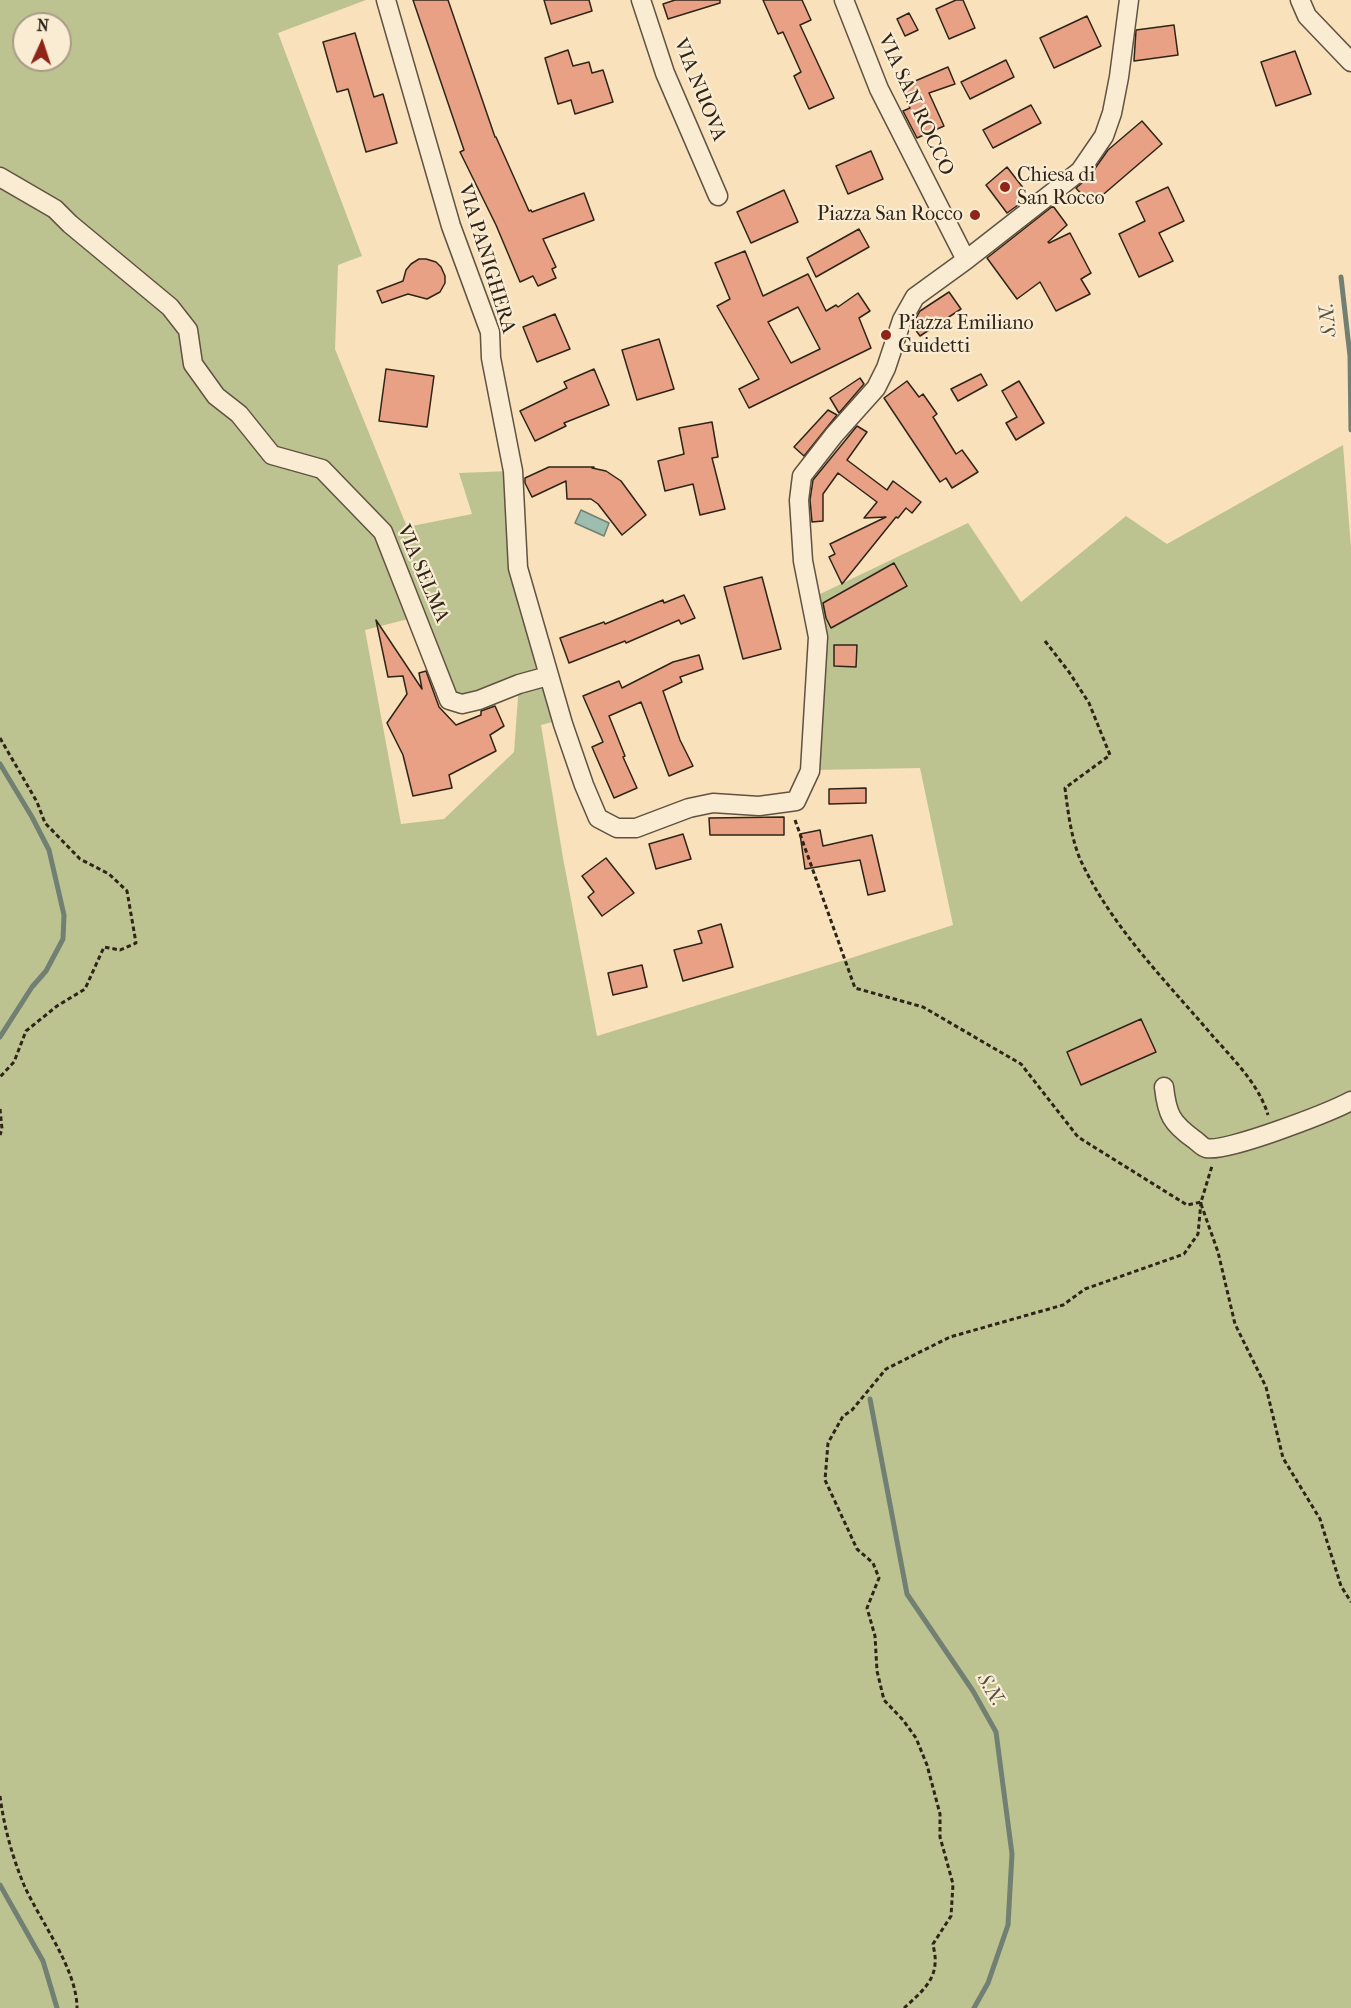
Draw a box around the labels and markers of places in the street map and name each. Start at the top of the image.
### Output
place label: Chiesa di San Rocco [1017,164,1105,211]
marker: Chiesa di San Rocco [998,180,1012,194]
place label: Piazza San Rocco [817,203,963,227]
marker: Piazza San Rocco [968,208,982,222]
place label: Piazza Emiliano Guidetti [898,312,1034,359]
marker: Piazza Emiliano Guidetti [879,328,893,342]

